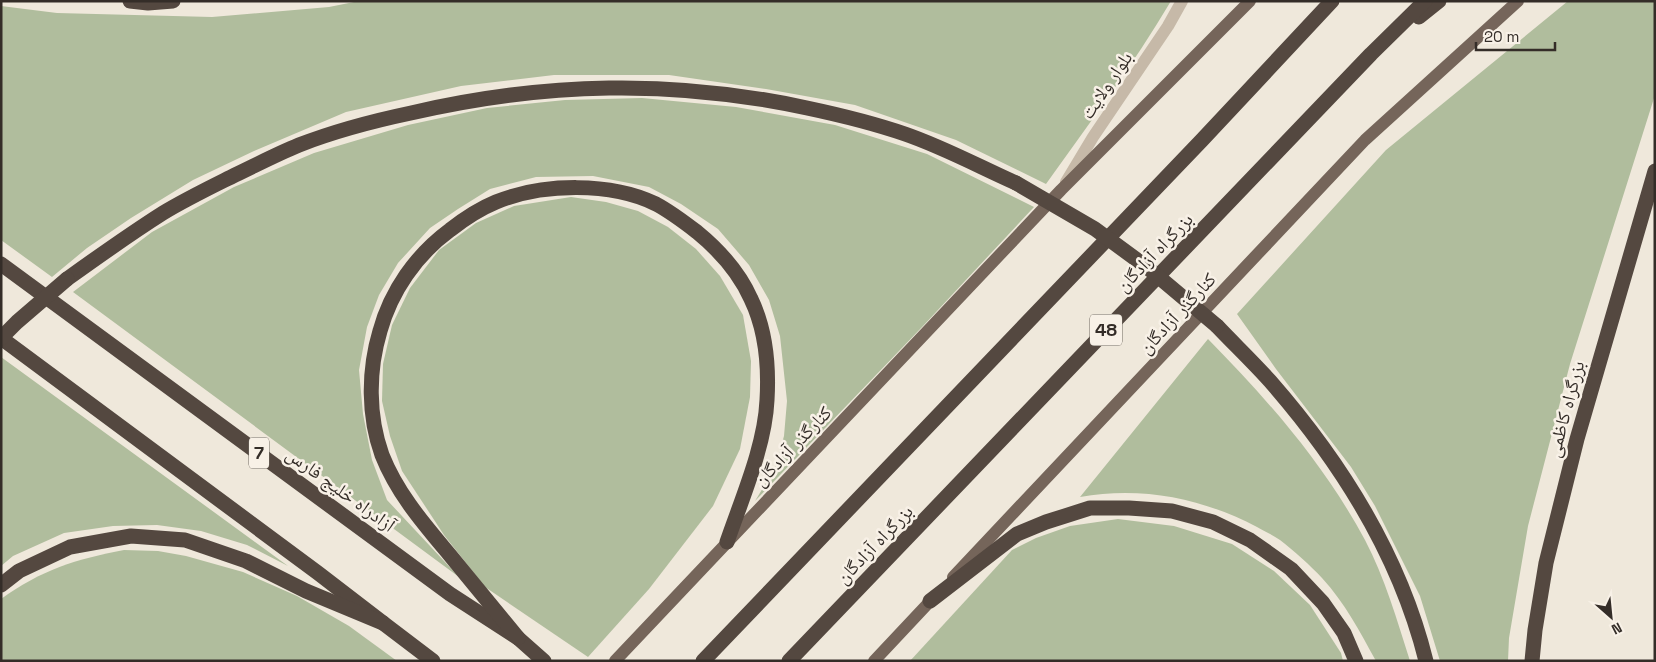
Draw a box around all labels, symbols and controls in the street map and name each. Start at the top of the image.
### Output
scale bar [1476,20,1555,52]
text: 20 m [1484,27,1519,46]
street label: بلوار ولایت [1075,47,1138,124]
street label: بزرگراه آزادگان [1110,207,1198,297]
street label: کنارگذر آزادگان [1133,267,1222,359]
road number: 48 [1090,314,1122,346]
street label: بزرگراه کاظمی [1541,358,1590,460]
street label: کنارگذر آزادگان [748,401,837,492]
road number: 7 [249,438,269,468]
street label: آزادراه خلیج فارس [281,441,401,538]
street label: بزرگراه آزادگان [830,499,918,589]
north arrow [1586,592,1636,642]
text: N [1609,618,1625,639]

